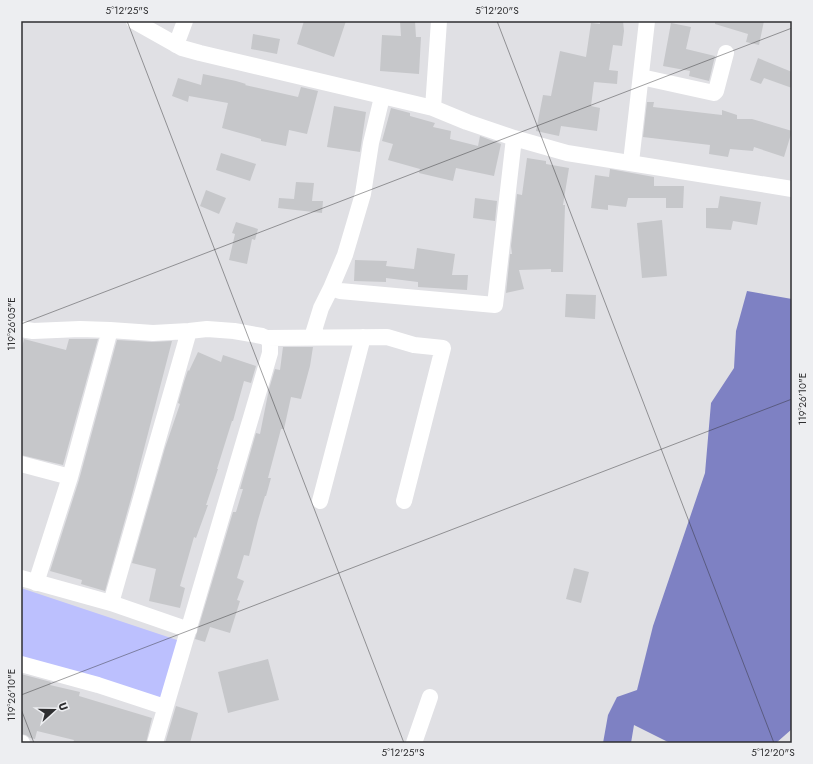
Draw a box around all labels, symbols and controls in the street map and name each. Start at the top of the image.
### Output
text: 5°12'25"S [106,3,149,18]
text: 5°12'20"S [475,3,519,18]
text: 119°26'05"E [4,297,19,351]
text: 119°26'10"E [795,373,810,425]
text: 119°26'10"E [4,669,19,721]
north arrow [34,690,74,730]
text: U [54,700,72,713]
text: 5°12'25"S [382,745,425,760]
text: 5°12'20"S [751,745,795,760]

